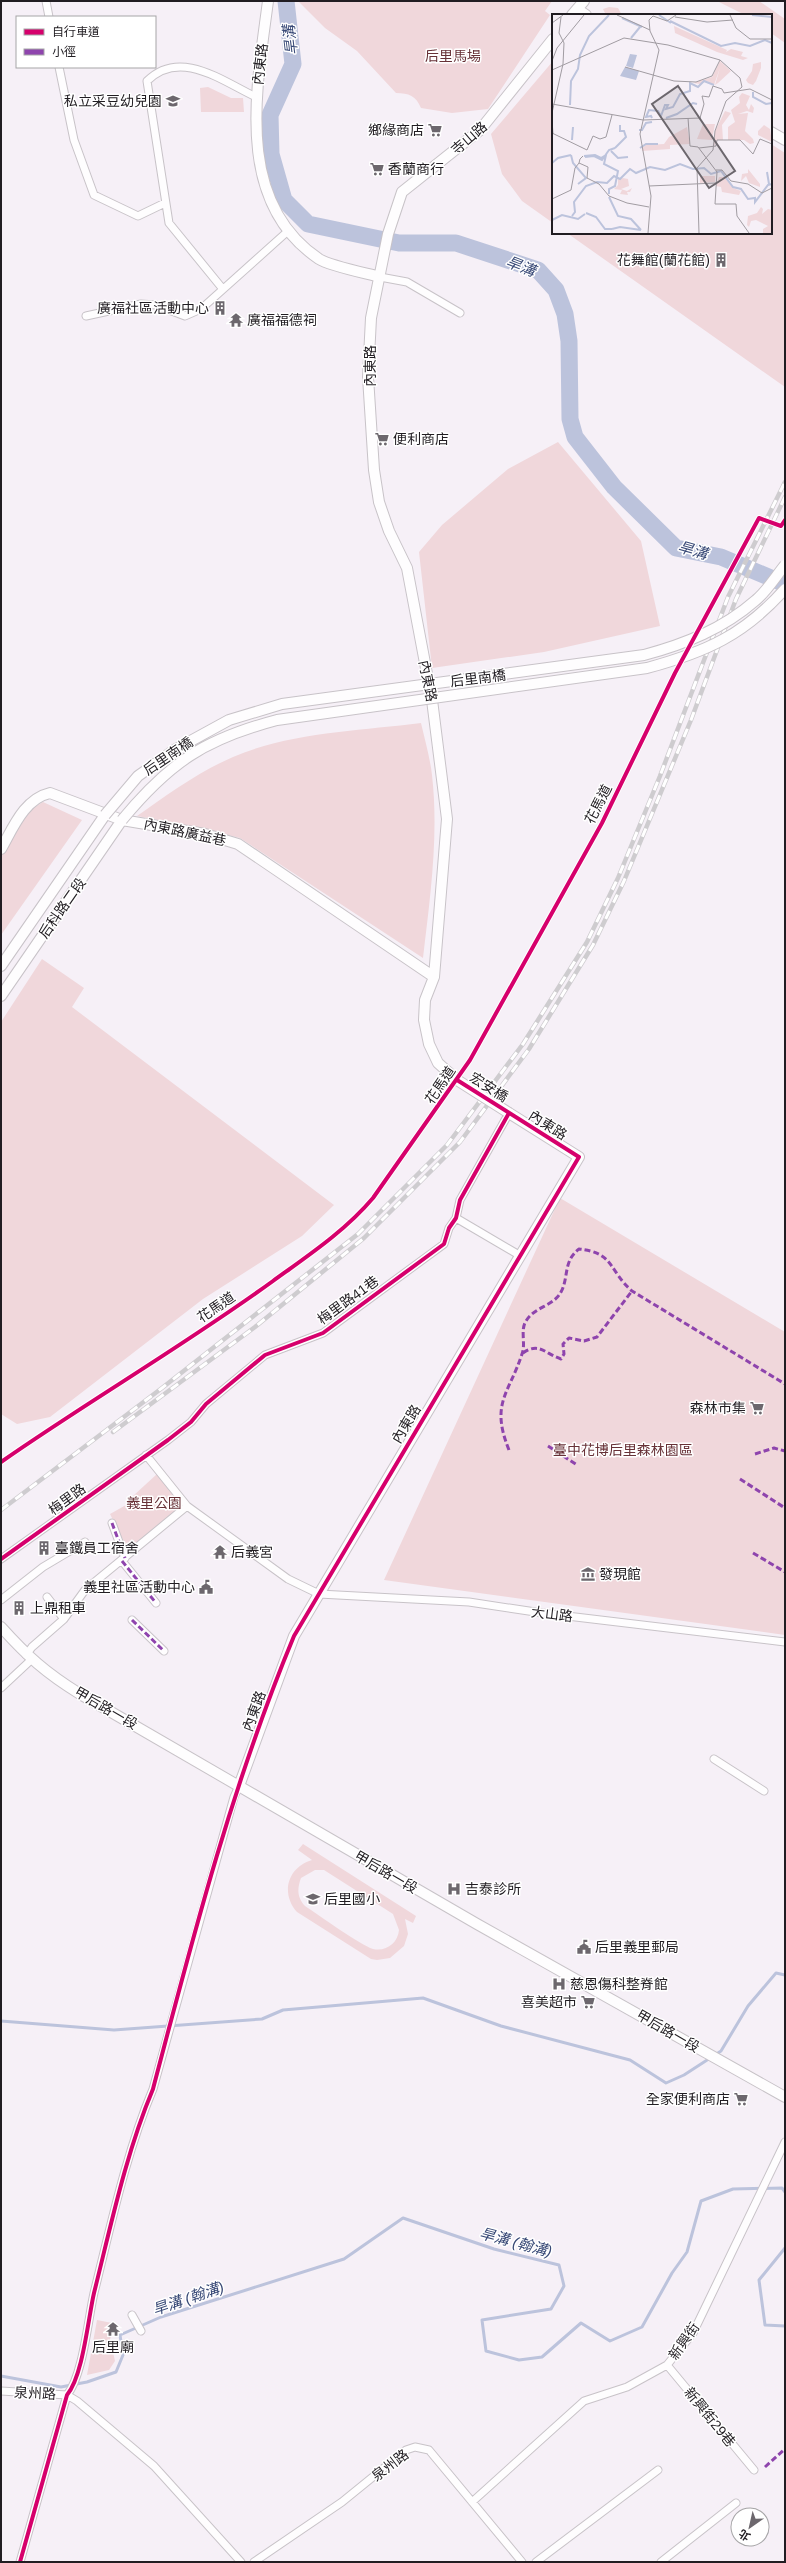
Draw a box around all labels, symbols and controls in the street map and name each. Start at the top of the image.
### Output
inset map [552,14,772,234]
legend [16,16,156,68]
water label: 旱溝 [279,22,300,56]
text: 自行車道 [52,25,100,39]
street label: 內東路 [250,42,270,86]
text: 小徑 [52,45,76,59]
park label: 后里馬場 [425,48,481,64]
place label: 私立采豆幼兒園 [64,93,162,109]
school or university icon: 私立采豆幼兒園 [165,93,181,109]
street label: 寺山路 [448,118,490,158]
place label: 鄉緣商店 [368,122,424,138]
supermarket icon: 鄉緣商店 [427,122,443,138]
supermarket icon: 香蘭商行 [369,161,385,177]
place label: 香蘭商行 [388,161,444,177]
place label: 花舞館(蘭花館) [617,252,710,268]
building icon: 花舞館(蘭花館) [713,252,729,268]
water label: 旱溝 [504,253,540,280]
place label: 廣福社區活動中心 [97,300,209,316]
building icon: 廣福社區活動中心 [212,300,228,316]
temple icon: 廣福福德祠 [228,312,244,328]
place label: 廣福福德祠 [247,312,317,328]
street label: 內東路 [362,345,378,387]
supermarket icon: 便利商店 [374,431,390,447]
place label: 便利商店 [393,431,449,447]
water label: 旱溝 [676,538,712,563]
street label: 內東路 [416,659,440,703]
street label: 后里南橋 [449,667,507,689]
street label: 后里南橋 [140,734,196,778]
street label: 花馬道 [581,782,615,826]
street label: 內東路廣益巷 [142,815,228,849]
street label: 后科路二段 [35,875,89,941]
street label: 花馬道 [422,1063,458,1107]
street label: 宏安橋 [467,1069,511,1105]
street label: 內東路 [526,1107,570,1143]
street label: 梅里路41巷 [314,1272,382,1328]
street label: 花馬道 [194,1289,238,1325]
place label: 森林市集 [690,1400,746,1416]
supermarket icon: 森林市集 [749,1400,765,1416]
street label: 內東路 [388,1402,424,1446]
park label: 臺中花博后里森林園區 [553,1442,693,1458]
street label: 梅里路 [45,1480,89,1518]
park label: 義里公園 [126,1495,182,1511]
building icon: 臺鐵員工宿舍 [36,1540,52,1556]
place label: 臺鐵員工宿舍 [55,1540,139,1556]
temple icon: 后義宮 [212,1544,228,1560]
place label: 后義宮 [231,1544,273,1560]
museum icon: 發現館 [580,1566,596,1582]
place label: 發現館 [599,1566,641,1582]
place label: 義里社區活動中心 [83,1579,195,1595]
public building icon: 義里社區活動中心 [198,1579,214,1595]
building icon: 上鼎租車 [11,1600,27,1616]
place label: 上鼎租車 [30,1600,86,1616]
street label: 大山路 [530,1604,574,1624]
street label: 甲后路一段 [72,1684,140,1732]
street label: 內東路 [239,1689,269,1733]
street label: 甲后路一段 [352,1848,420,1896]
hospital icon: 吉泰診所 [446,1881,462,1897]
place label: 吉泰診所 [465,1881,521,1897]
school or university icon: 后里國小 [305,1891,321,1907]
place label: 后里國小 [324,1891,380,1907]
public building icon: 后里義里郵局 [576,1939,592,1955]
place label: 后里義里郵局 [595,1939,679,1955]
hospital icon: 慈恩傷科整脊館 [551,1976,567,1992]
place label: 慈恩傷科整脊館 [570,1976,668,1992]
place label: 喜美超市 [521,1994,577,2010]
supermarket icon: 喜美超市 [580,1994,596,2010]
street label: 甲后路一段 [634,2007,702,2055]
place label: 全家便利商店 [646,2091,730,2107]
supermarket icon: 全家便利商店 [733,2091,749,2107]
water label: 旱溝 (翰溝) [478,2224,554,2260]
water label: 旱溝 (翰溝) [150,2278,226,2318]
street label: 新興街 [665,2319,703,2363]
temple icon: 后里廟 [105,2321,121,2337]
place label: 后里廟 [92,2339,134,2355]
street label: 泉州路 [14,2384,56,2402]
street label: 新興街29巷 [681,2384,739,2450]
street label: 泉州路 [368,2446,412,2484]
north arrow [730,2507,770,2547]
text: 北 [736,2527,752,2543]

